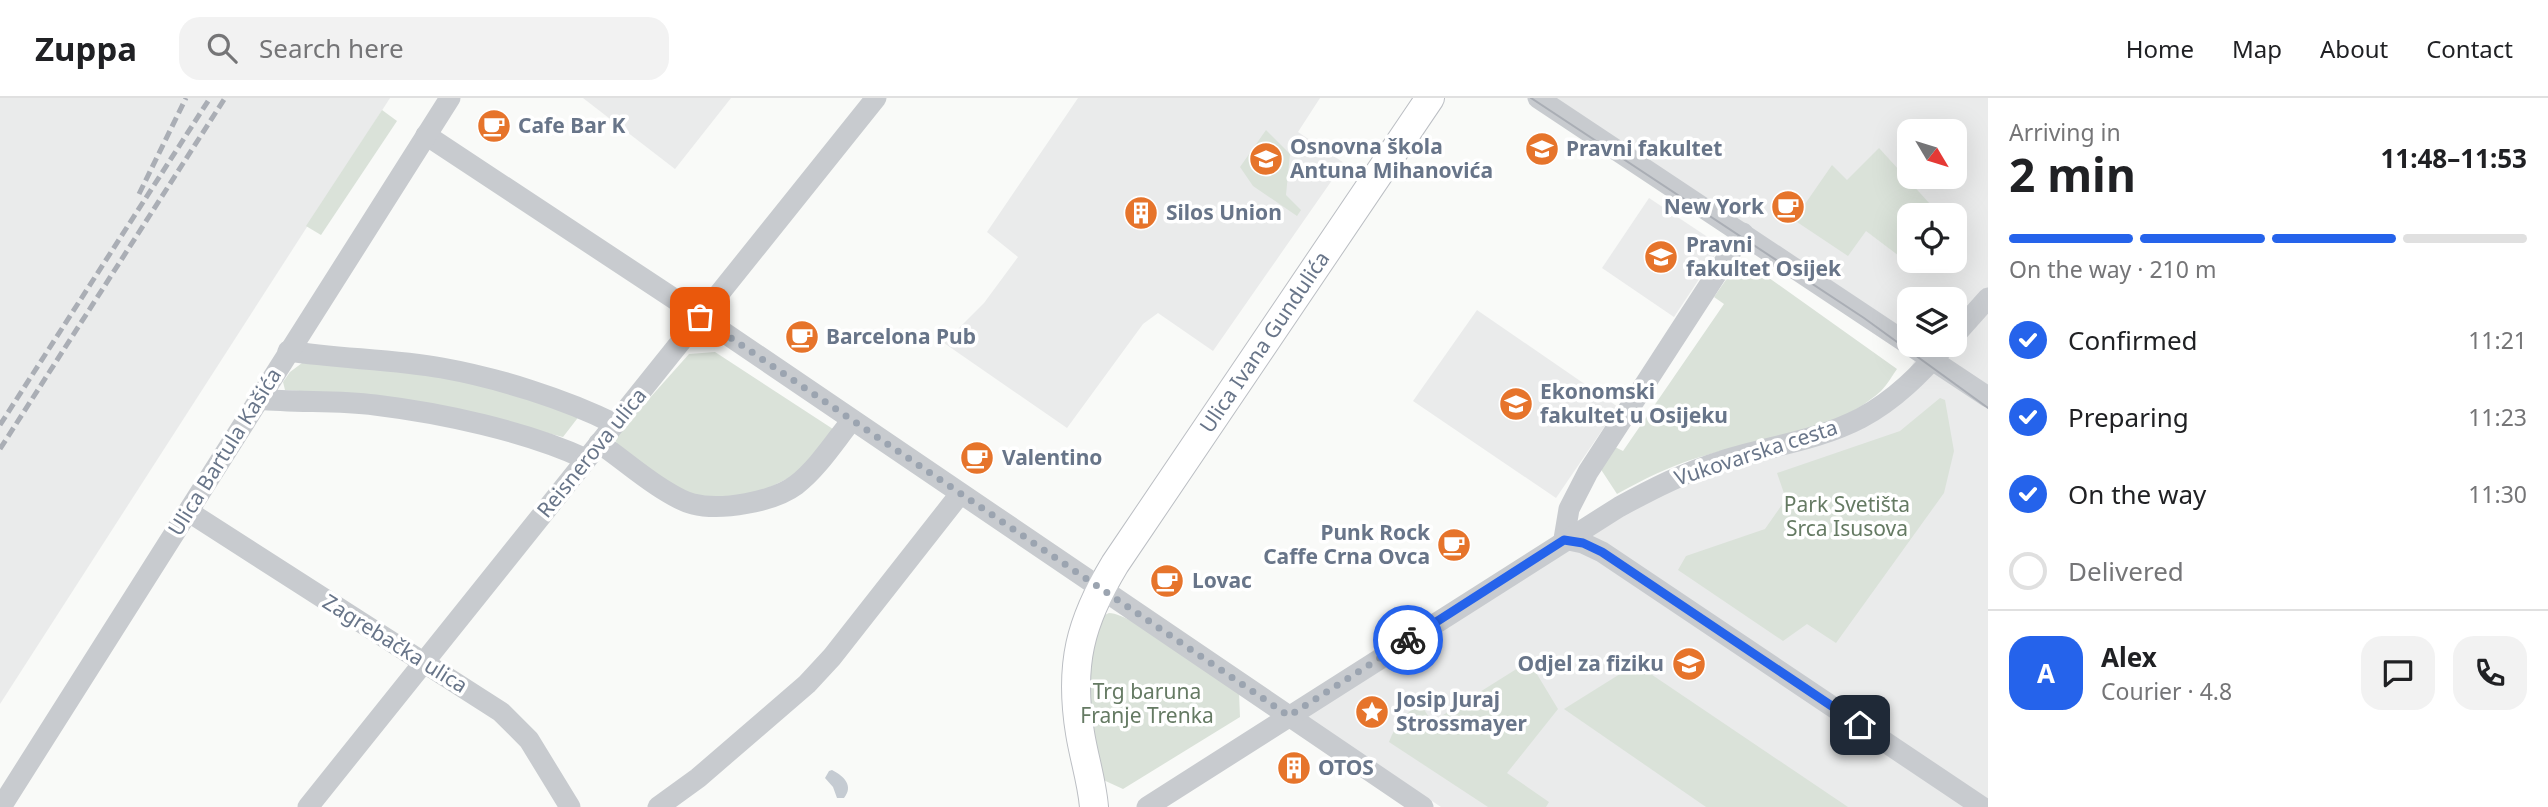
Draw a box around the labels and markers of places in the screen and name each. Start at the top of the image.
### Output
cafe icon: Cafe Bar K [475,107,513,145]
place label: Cafe Bar K [518,111,626,139]
school or university icon: Pravni fakultet [1523,130,1561,168]
place label: Osnovna škola Antuna Mihanovića [1290,132,1493,184]
place label: Pravni fakultet [1566,134,1722,162]
school or university icon: Osnovna škola Antuna Mihanovića [1247,140,1285,178]
cafe icon: New York [1769,188,1807,226]
place label: New York [1664,192,1765,220]
building icon: Silos Union [1122,194,1160,232]
place label: Silos Union [1166,198,1282,226]
place label: Pravni fakultet Osijek [1686,230,1842,282]
school or university icon: Pravni fakultet Osijek [1642,238,1680,276]
pin [670,287,730,347]
cafe icon: Barcelona Pub [783,318,821,356]
place label: Barcelona Pub [826,322,976,350]
place label: Ekonomski fakultet u Osijeku [1540,377,1728,429]
school or university icon: Ekonomski fakultet u Osijeku [1497,385,1535,423]
cafe icon: Valentino [958,439,996,477]
place label: Valentino [1002,443,1102,471]
place label: Punk Rock Caffe Crna Ovca [1263,518,1431,570]
cafe icon: Punk Rock Caffe Crna Ovca [1435,526,1473,564]
cafe icon: Lovac [1148,562,1186,600]
place label: Lovac [1192,566,1252,594]
school or university icon: Odjel za fiziku [1670,645,1708,683]
place label: Odjel za fiziku [1518,649,1664,677]
place label: Josip Juraj Strossmayer [1394,685,1527,737]
place icon: Josip Juraj Strossmayer [1353,693,1391,731]
pin [1830,695,1890,755]
building icon: OTOS [1275,749,1313,787]
place label: OTOS [1318,753,1374,781]

